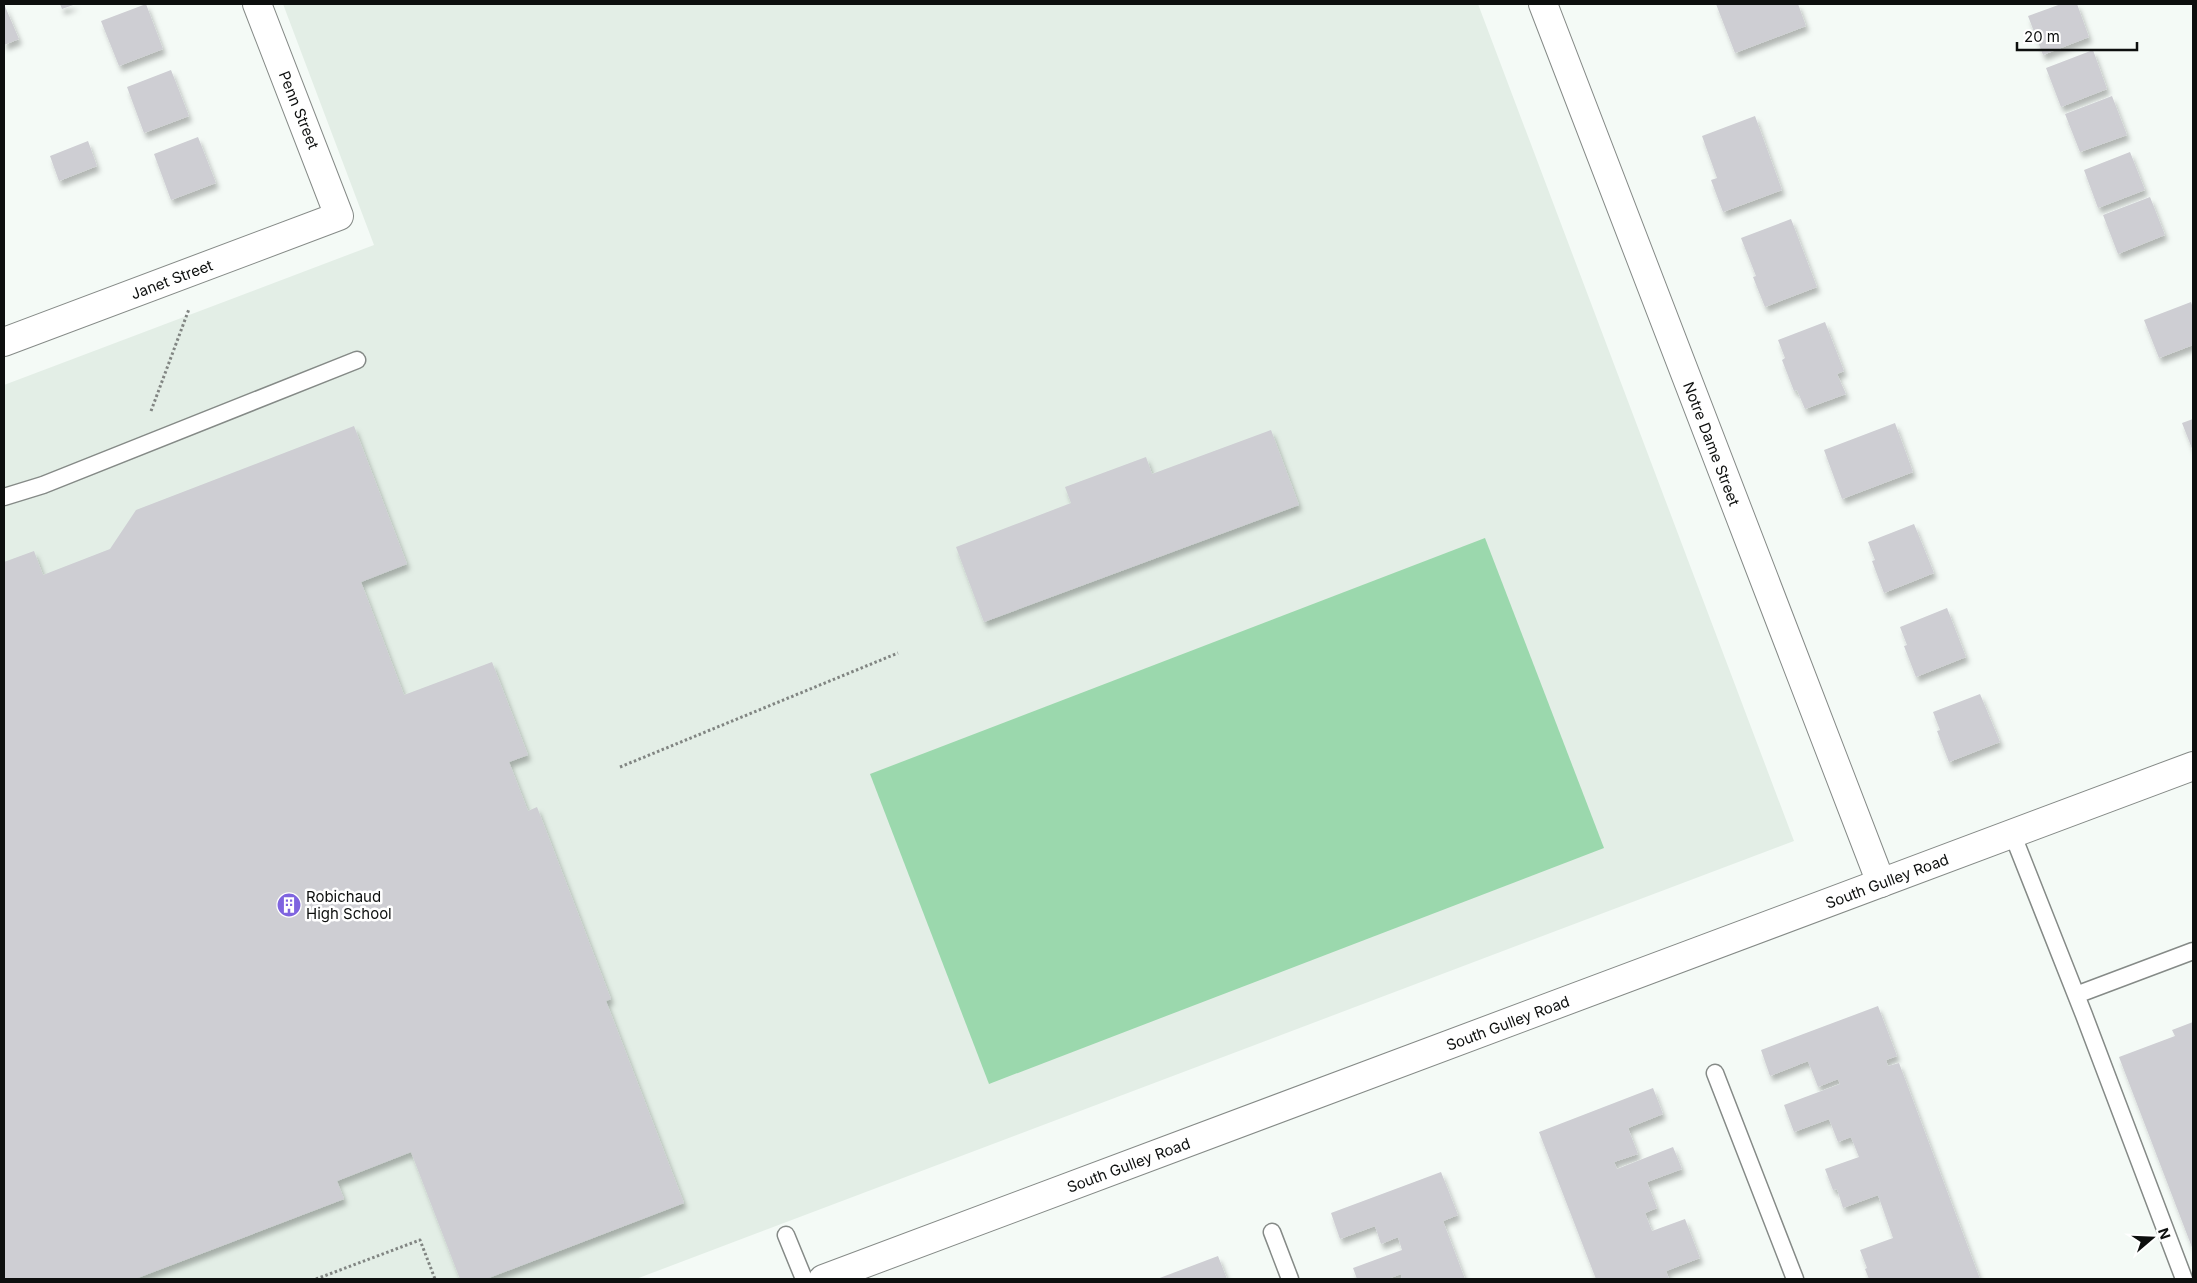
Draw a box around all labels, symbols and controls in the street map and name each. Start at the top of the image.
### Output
scale bar [2017,20,2137,52]
text: 20 m [2024,27,2060,46]
street label: Penn Street [275,68,323,152]
street label: Janet Street [128,255,215,303]
street label: Notre Dame Street [1680,379,1745,508]
street label: South Gulley Road [1823,849,1951,912]
place label: Robichaud High School [306,887,392,923]
building icon: Robichaud High School [276,892,302,918]
street label: South Gulley Road [1443,991,1572,1054]
street label: South Gulley Road [1064,1133,1193,1196]
north arrow [2127,1213,2177,1263]
text: N [2155,1226,2175,1241]

